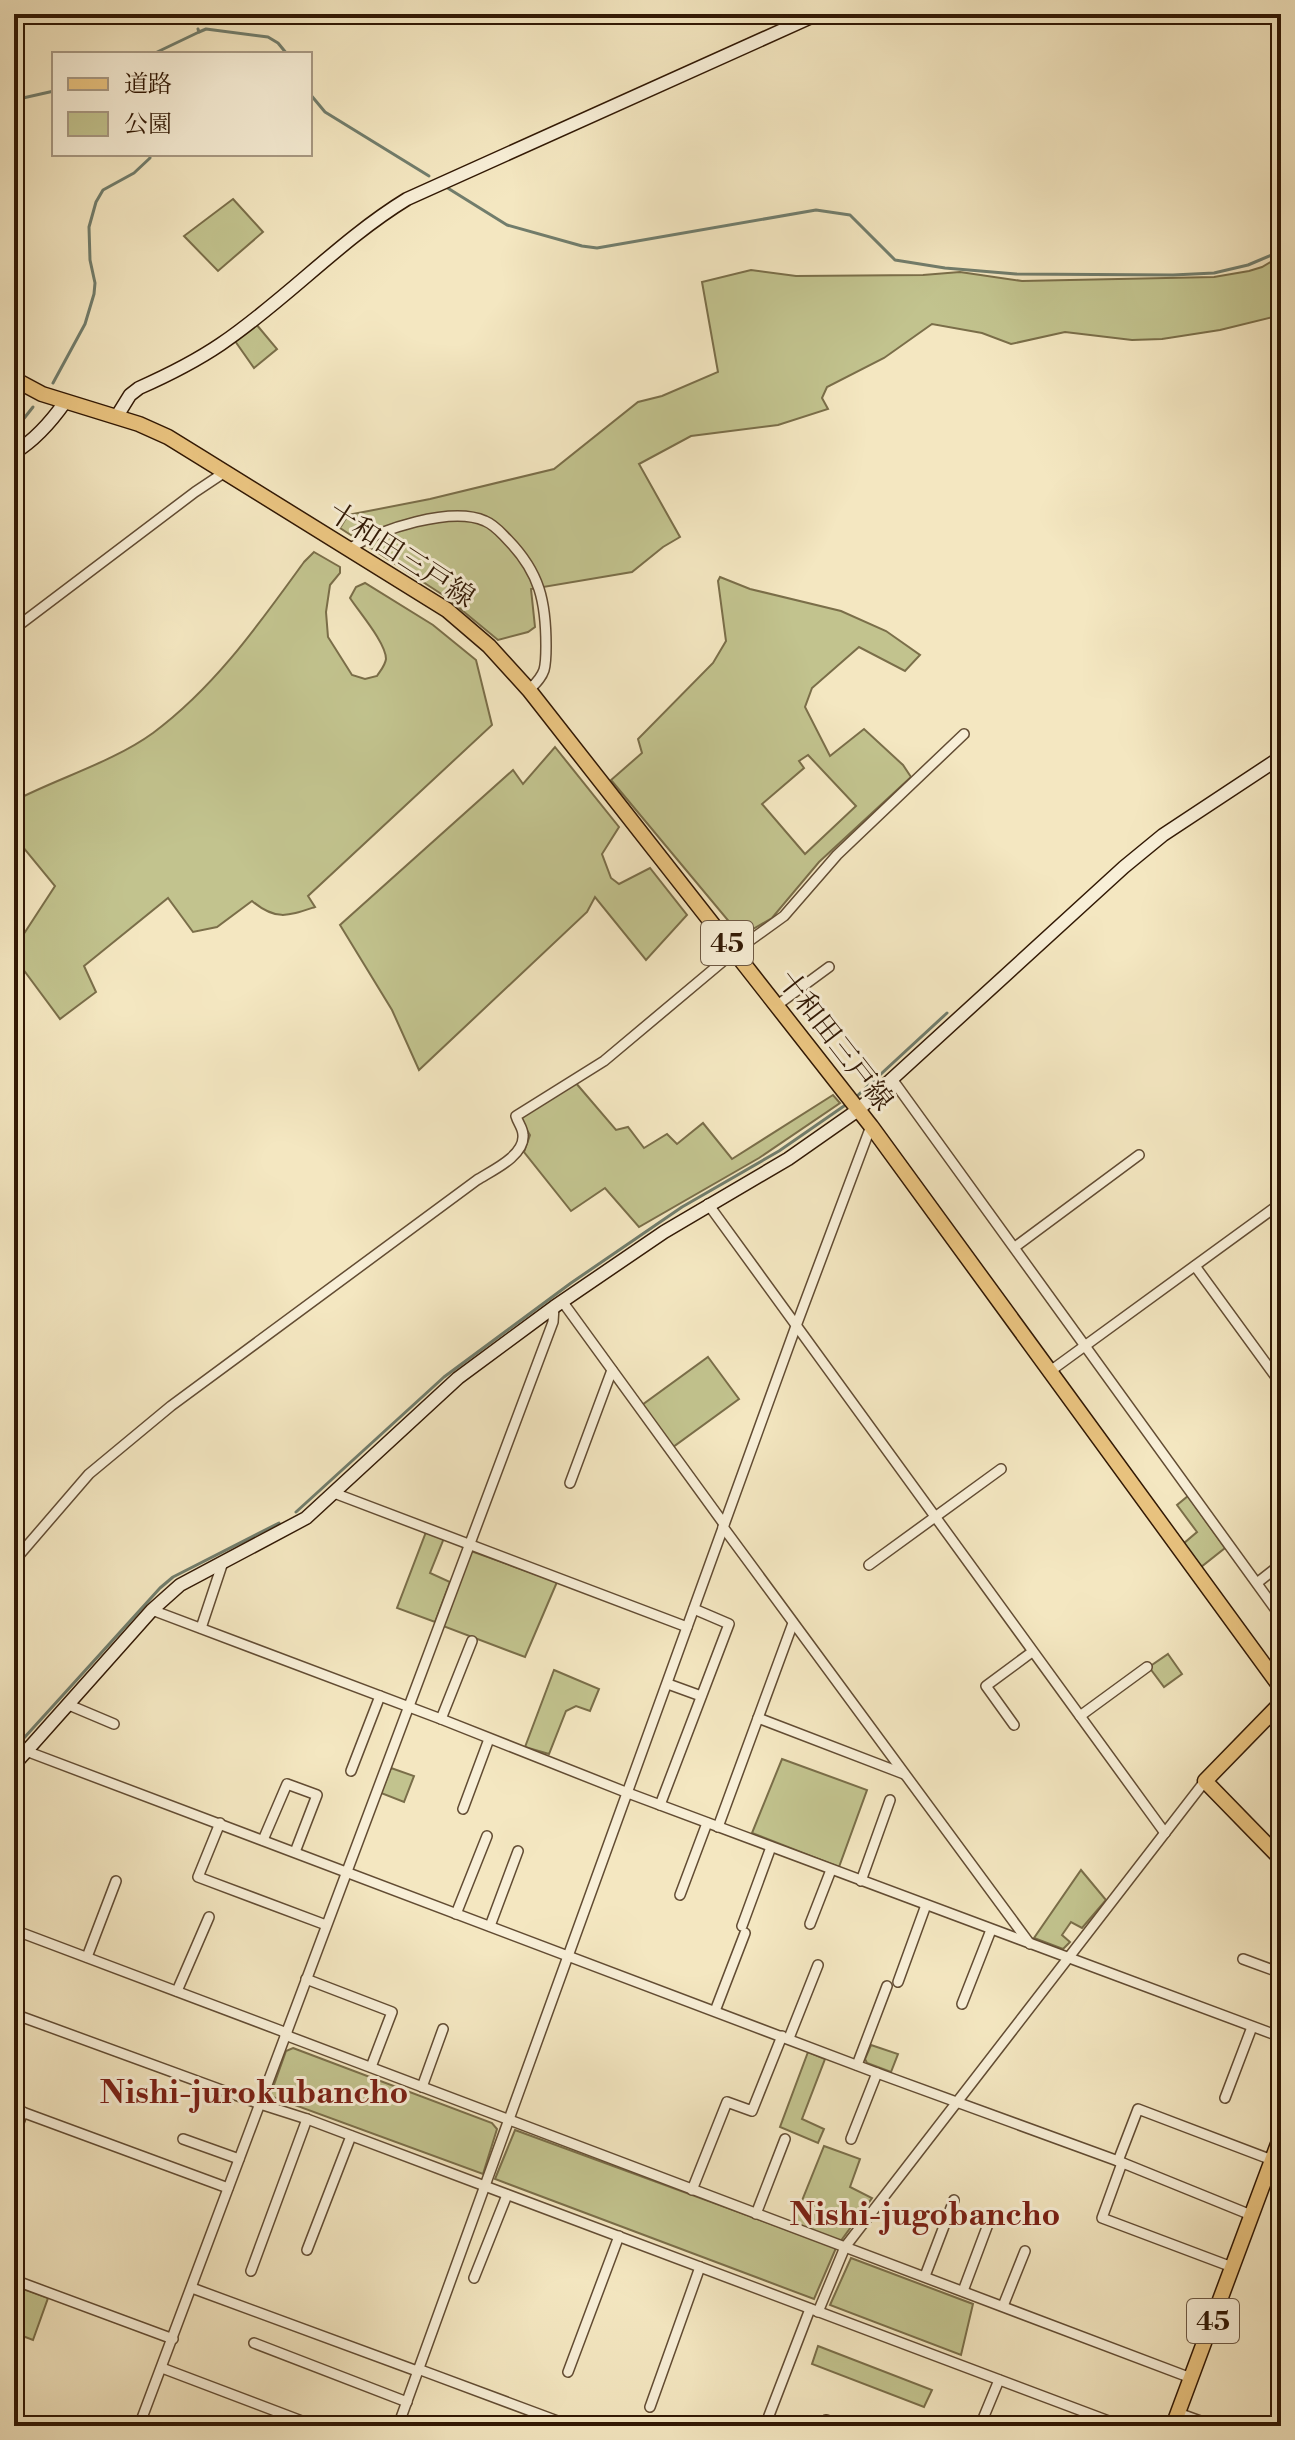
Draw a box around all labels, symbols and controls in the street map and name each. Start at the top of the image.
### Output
legend [52,52,312,156]
text: 道路 [124,70,172,100]
text: 公園 [124,110,172,140]
street label: 十和田三戸線 [321,495,481,616]
road number: 45 [701,921,753,965]
street label: 十和田三戸線 [769,964,900,1118]
district label: Nishi-jurokubancho [100,2073,408,2113]
district label: Nishi-jugobancho [790,2195,1060,2235]
road number: 45 [1187,2299,1239,2343]

